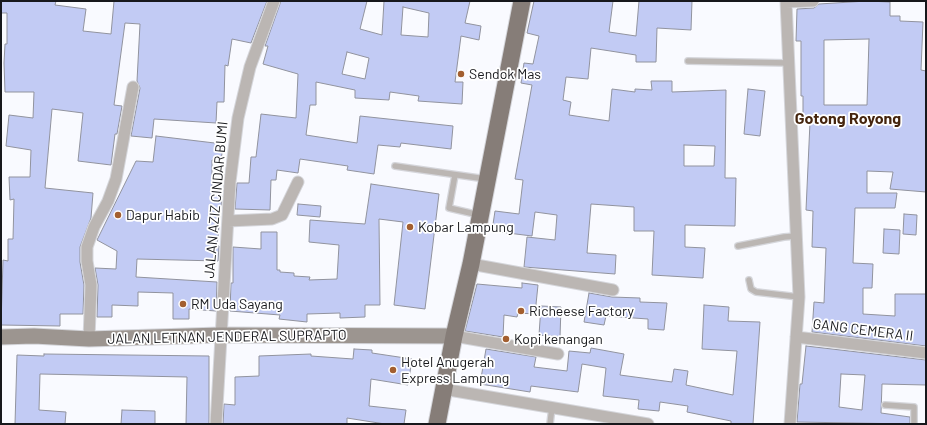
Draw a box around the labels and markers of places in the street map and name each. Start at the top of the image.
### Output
place label: Sendok Mas [469,66,541,82]
marker: Sendok Mas [456,69,466,79]
place label: Dapur Habib [126,207,200,223]
marker: Dapur Habib [113,210,123,220]
place label: Kobar Lampung [418,219,514,235]
marker: Kobar Lampung [405,222,415,232]
place label: RM Uda Sayang [191,296,283,312]
marker: RM Uda Sayang [178,299,188,309]
place label: Richeese Factory [529,303,634,319]
marker: Richeese Factory [516,306,526,316]
place label: Kopi kenangan [514,331,603,347]
marker: Kopi kenangan [501,334,511,344]
place label: Hotel Anugerah Express Lampung [401,354,509,386]
marker: Hotel Anugerah Express Lampung [388,365,398,375]

